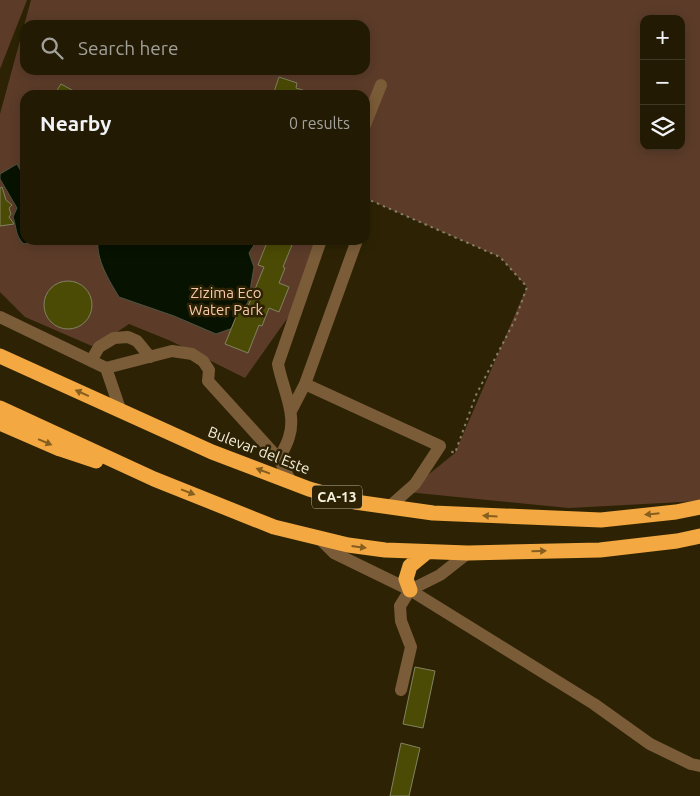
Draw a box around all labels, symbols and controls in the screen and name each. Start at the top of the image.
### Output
map controls [640,15,685,150]
button: + [640,15,685,60]
search box [20,20,370,75]
icon: search [38,34,66,62]
text: Search here [78,37,178,59]
button: − [640,60,685,105]
button: layers [640,105,685,150]
text: Nearby [40,111,111,135]
text: 0 results [289,114,350,132]
park label: Zizima Eco Water Park [189,284,264,318]
one-way arrow [75,388,89,396]
street label: Bulevar del Este [206,423,312,477]
one-way arrow [38,439,52,447]
one-way arrow [256,467,270,475]
road number: CA-13 [312,486,362,508]
one-way arrow [181,489,196,496]
one-way arrow [644,510,660,518]
one-way arrow [481,512,497,520]
one-way arrow [352,543,368,551]
one-way arrow [531,547,547,555]

